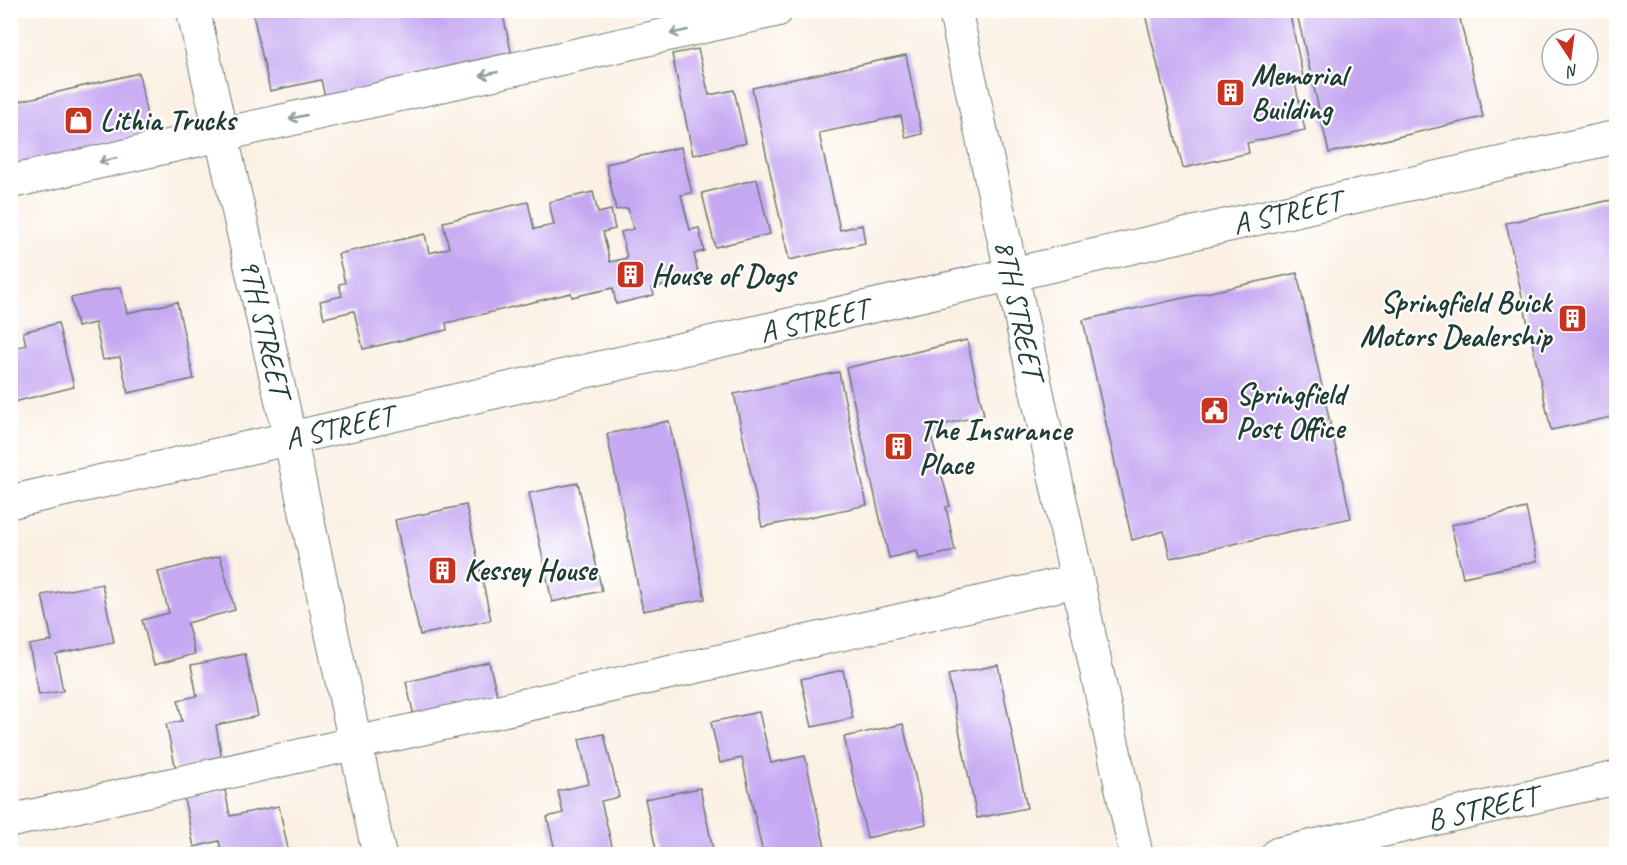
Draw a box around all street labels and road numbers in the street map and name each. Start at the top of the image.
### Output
street label: A STREET [1229,180,1351,243]
street label: 8TH STREET [986,237,1054,389]
street label: 9TH STREET [231,254,301,407]
street label: A STREET [756,288,878,351]
street label: A STREET [281,395,403,458]
street label: B STREET [1423,775,1548,839]

